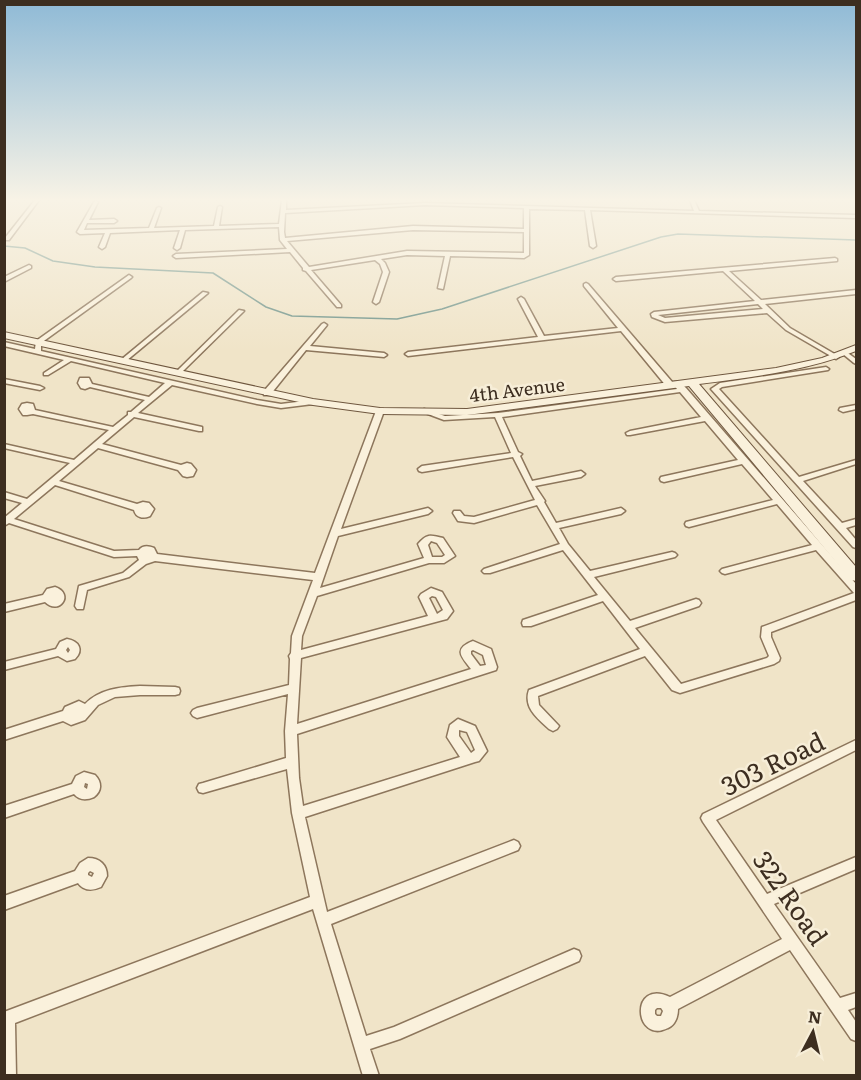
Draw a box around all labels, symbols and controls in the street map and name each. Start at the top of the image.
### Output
street label: 4th Avenue [468,370,566,408]
street label: 303 Road [714,720,831,804]
street label: 322 Road [745,842,839,952]
north arrow [783,1002,843,1062]
text: N [807,1003,823,1029]

